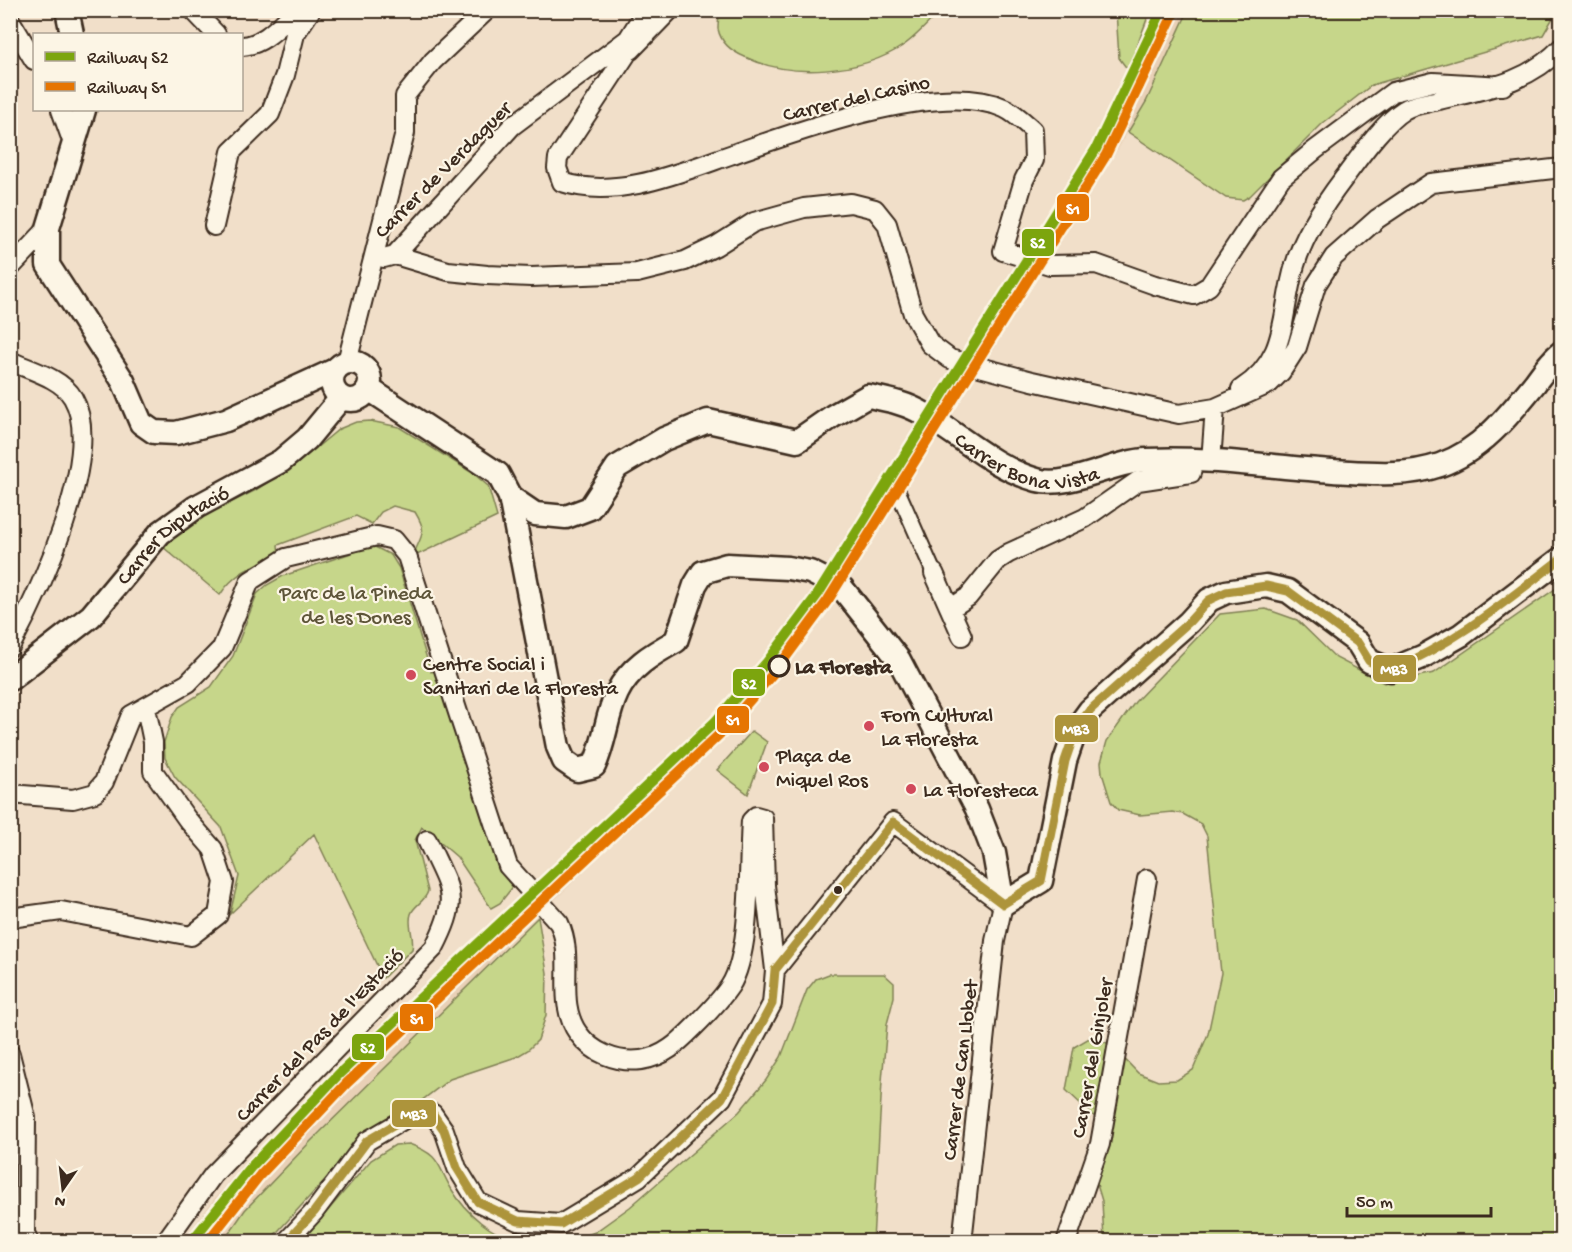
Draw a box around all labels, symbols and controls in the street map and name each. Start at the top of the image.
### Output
legend [33,33,243,111]
text: Railway S2 [87,49,169,70]
street label: Carrer del Casino [781,71,933,129]
text: Railway S1 [87,79,167,100]
street label: Carrer de Verdaguer [371,97,519,245]
line badge: S1 [1056,193,1090,222]
text: S1 [1066,202,1080,221]
line badge: S2 [1021,228,1055,257]
text: S2 [1030,236,1046,255]
street label: Carrer Bona Vista [948,429,1104,498]
street label: Carrer Diputació [113,482,235,592]
park label: Parc de la Pineda de les Dones [278,583,434,632]
place label: Centre Social i Sanitari de la Floresta [423,654,619,703]
line badge: MB3 [1372,654,1417,683]
marker: La Floresta [768,655,790,677]
place label: La Floresta [795,657,893,682]
text: MB3 [1380,662,1408,681]
marker: Centre Social i Sanitari de la Floresta [404,668,418,682]
line badge: S2 [732,668,766,697]
text: S2 [741,677,757,696]
line badge: S1 [716,705,750,734]
place label: Forn Cultural La Floresta [880,705,993,754]
text: S1 [726,713,740,732]
line badge: MB3 [1054,714,1099,743]
marker: Forn Cultural La Floresta [862,719,876,733]
text: MB3 [1062,722,1090,741]
place label: Plaça de Miquel Ros [775,746,869,795]
marker: Plaça de Miquel Ros [757,760,771,774]
place label: La Floresteca [923,780,1039,805]
marker: La Floresteca [904,782,918,796]
unlabelled marker [832,884,844,896]
street label: Carrer del Pas de l'Estació [232,944,411,1128]
street label: Carrer del Ginjoler [1068,975,1121,1140]
street label: Carrer de Can Llobet [939,977,986,1162]
line badge: S1 [399,1003,434,1032]
text: S1 [410,1012,424,1031]
line badge: S2 [351,1033,385,1061]
text: S2 [360,1041,376,1060]
line badge: MB3 [391,1099,437,1128]
text: MB3 [400,1107,428,1126]
north arrow [33,1159,93,1219]
scale bar [1347,1180,1491,1218]
text: N [52,1190,68,1211]
text: 50 m [1356,1193,1393,1214]

